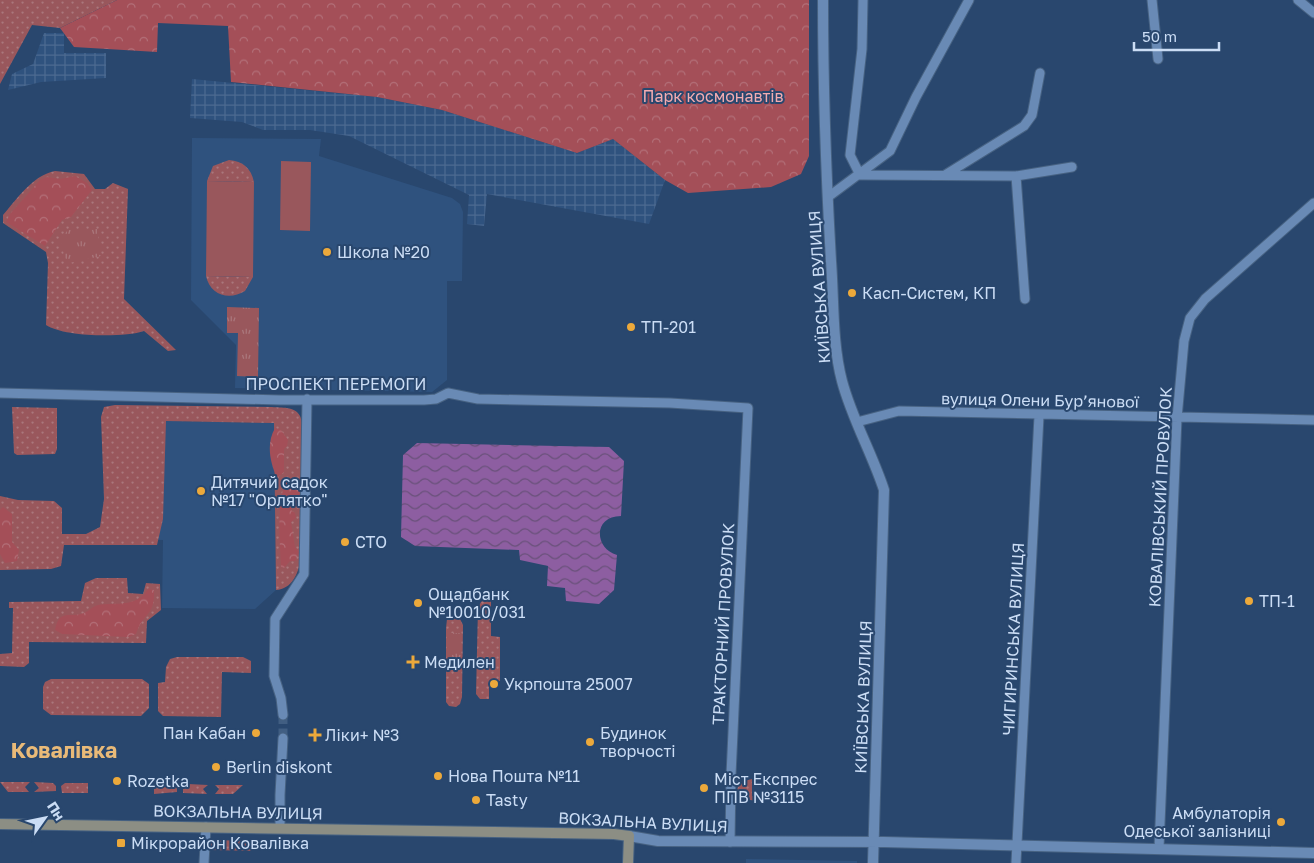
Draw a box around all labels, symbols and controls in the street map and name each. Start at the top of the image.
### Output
scale bar [1134,20,1219,52]
text: 50 m [1142,27,1177,45]
park label: Парк космонавтів [642,86,784,106]
street label: КИЇВСЬКА ВУЛИЦЯ [804,210,834,364]
place label: Школа №20 [337,242,430,262]
marker: Школа №20 [321,246,333,258]
place label: Касп-Систем, КП [862,283,996,303]
marker: Касп-Систем, КП [846,287,858,299]
place label: ТП-201 [641,317,696,337]
marker: ТП-201 [625,321,637,333]
street label: ПРОСПЕКТ ПЕРЕМОГИ [246,374,426,394]
street label: КОВАЛІВСЬКИЙ ПРОВУЛОК [1144,386,1176,608]
street label: вулиця Олени Бурʼянової [941,388,1140,412]
place label: Дитячий садок №17 "Орлятко" [211,472,328,510]
marker: Дитячий садок №17 "Орлятко" [195,485,207,497]
street label: ТРАКТОРНИЙ ПРОВУЛОК [708,523,738,725]
place label: СТО [355,532,387,552]
marker: СТО [339,536,351,548]
street label: ЧИГИРИНСЬКА ВУЛИЦЯ [998,542,1028,736]
place label: Ощадбанк №10010/031 [428,584,526,622]
place label: ТП-1 [1259,591,1295,611]
marker: ТП-1 [1243,595,1255,607]
marker: Ощадбанк №10010/031 [412,597,424,609]
street label: КИЇВСЬКА ВУЛИЦЯ [850,620,876,774]
place label: Медилен [424,652,495,672]
marker: Медилен [406,655,420,669]
place label: Укрпошта 25007 [504,674,633,694]
marker: Укрпошта 25007 [488,678,500,690]
place label: Пан Кабан [163,723,246,743]
place label: Будинок творчості [600,723,676,761]
place label: Ліки+ №3 [325,725,399,745]
marker: Пан Кабан [250,727,262,739]
marker: Ліки+ №3 [309,729,321,741]
marker: Будинок творчості [584,736,596,748]
district label: Ковалівка [11,737,117,763]
place label: Berlin diskont [226,757,333,777]
marker: Berlin diskont [210,761,222,773]
place label: Нова Пошта №11 [448,766,580,786]
place label: Міст Експрес ППВ №3115 [714,769,818,807]
marker: Нова Пошта №11 [432,770,444,782]
place label: Rozetka [127,771,189,791]
marker: Rozetka [111,775,123,787]
marker: Міст Експрес ППВ №3115 [698,782,710,794]
place label: Tasty [486,790,528,810]
north arrow [20,793,70,843]
marker: Tasty [470,794,482,806]
text: Пн [44,798,69,823]
street label: ВОКЗАЛЬНА ВУЛИЦЯ [153,801,323,823]
place label: Амбулаторія Одеської залізниці [1124,803,1271,841]
street label: ВОКЗАЛЬНА ВУЛИЦЯ [558,808,728,836]
marker: Амбулаторія Одеської залізниці [1275,816,1287,828]
place label: Мікрорайон Ковалівка [131,833,309,853]
marker: Мікрорайон Ковалівка [115,837,127,849]

